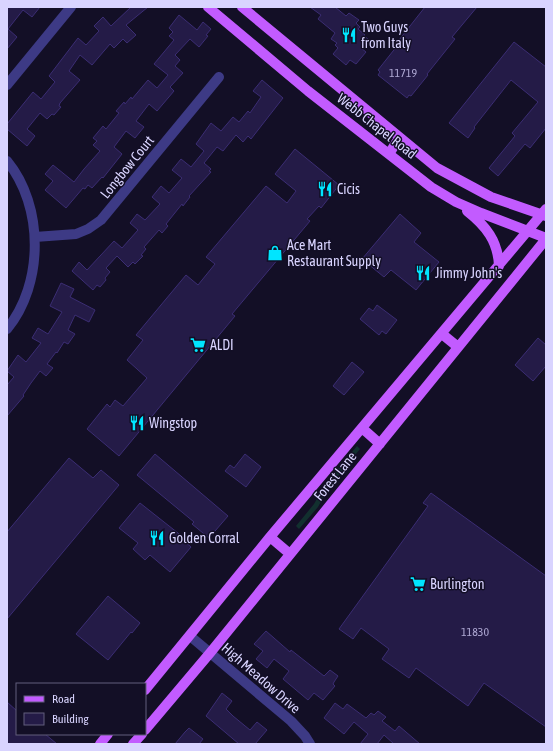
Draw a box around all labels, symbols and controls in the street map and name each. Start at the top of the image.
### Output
place label: Two Guys from Italy [361,19,411,51]
restaurant icon: Two Guys from Italy [340,26,358,44]
house number: 11719 [389,66,417,80]
street label: Webb Chapel Road [334,90,420,162]
street label: Longbow Court [97,133,157,201]
restaurant icon: Cicis [316,180,334,198]
place label: Cicis [337,181,360,197]
place label: Ace Mart Restaurant Supply [287,237,381,269]
shop icon: Ace Mart Restaurant Supply [266,244,284,262]
restaurant icon: Jimmy John's [414,264,432,282]
place label: Jimmy John's [435,265,502,281]
supermarket icon: ALDI [189,336,207,354]
place label: ALDI [210,337,234,353]
restaurant icon: Wingstop [128,414,146,432]
place label: Wingstop [149,415,198,431]
street label: Forest Lane [310,448,360,504]
restaurant icon: Golden Corral [148,529,166,547]
place label: Golden Corral [169,530,240,546]
supermarket icon: Burlington [409,575,427,593]
place label: Burlington [430,576,485,592]
house number: 11830 [461,625,489,639]
street label: High Meadow Drive [218,640,304,716]
legend [16,683,146,735]
text: Road [52,692,75,706]
text: Building [52,712,90,726]

